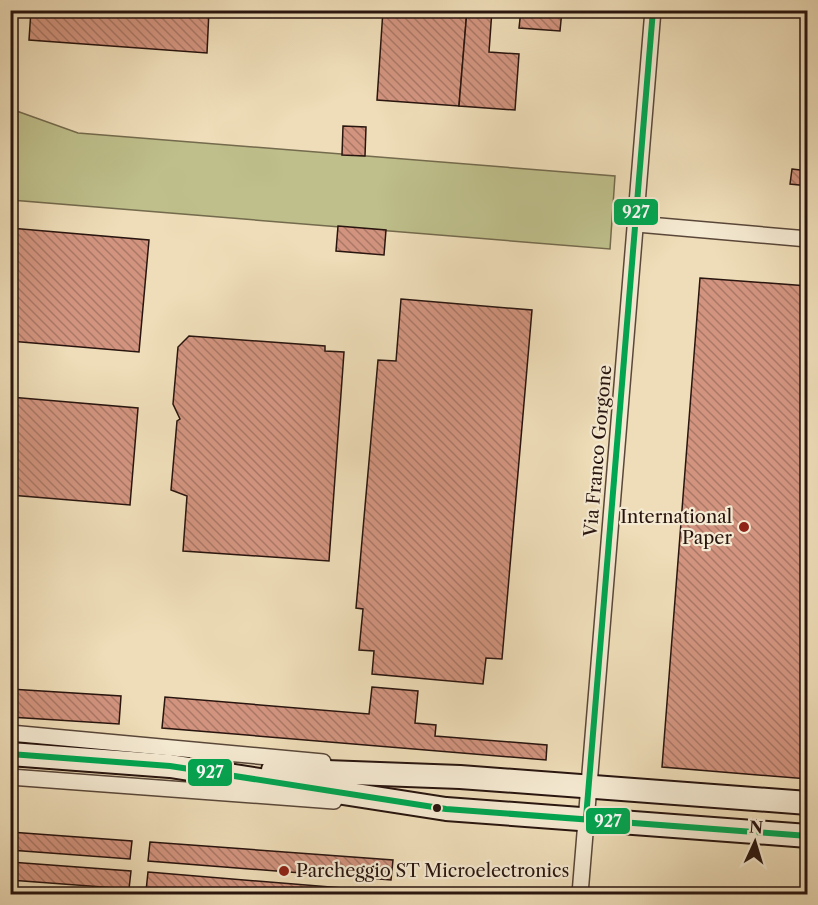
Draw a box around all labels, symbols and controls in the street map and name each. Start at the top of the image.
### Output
line badge: 927 [613,198,659,226]
text: 927 [622,202,650,222]
street label: Via Franco Gorgone [579,364,616,539]
place label: International Paper [620,506,732,549]
marker: International Paper [737,520,751,534]
line badge: 927 [187,758,233,787]
text: 927 [196,762,224,782]
unlabelled marker [431,802,443,814]
line badge: 927 [585,807,631,835]
text: 927 [594,811,622,831]
north arrow [725,812,785,872]
text: N [748,817,764,838]
place label: Parcheggio ST Microelectronics [296,860,569,882]
marker: Parcheggio ST Microelectronics [277,864,291,878]

